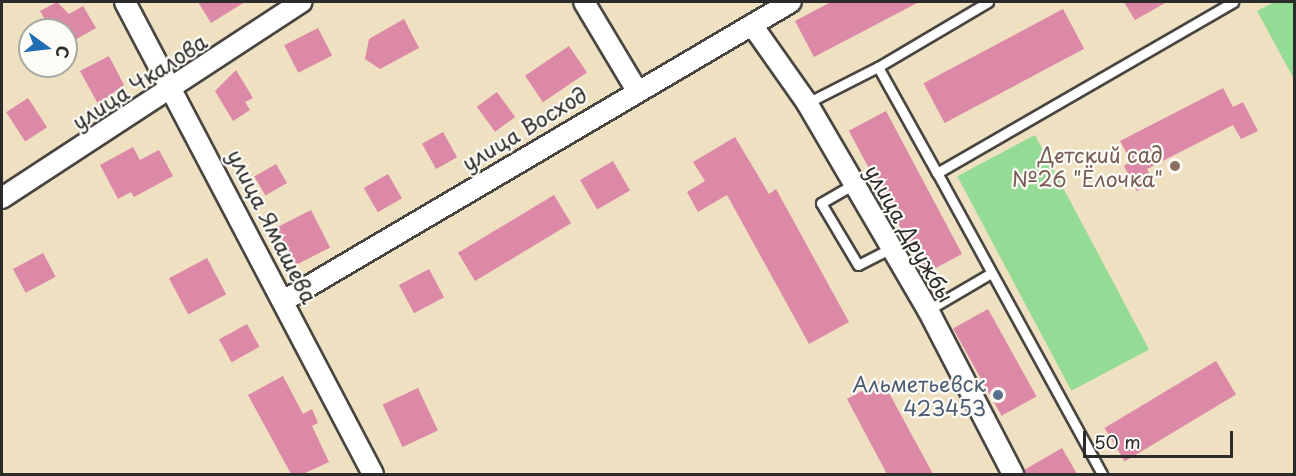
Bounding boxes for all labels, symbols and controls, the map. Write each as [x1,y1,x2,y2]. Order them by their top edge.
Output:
north arrow [18,18,78,78]
street label: улица Чкалова [66,28,212,134]
text: С [50,43,77,61]
street label: улица Восход [456,81,592,175]
place label: Детский сад №26 "Ёлочка" [1011,141,1163,191]
street label: улица Ямашева [223,145,323,307]
street label: улица Дружбы [860,159,960,307]
marker: Детский сад №26 "Ёлочка" [1168,159,1182,173]
place label: Альметьевск 423453 [852,370,986,420]
marker: Альметьевск 423453 [991,388,1005,402]
scale bar [1086,419,1236,457]
text: 50 m [1094,428,1141,455]

